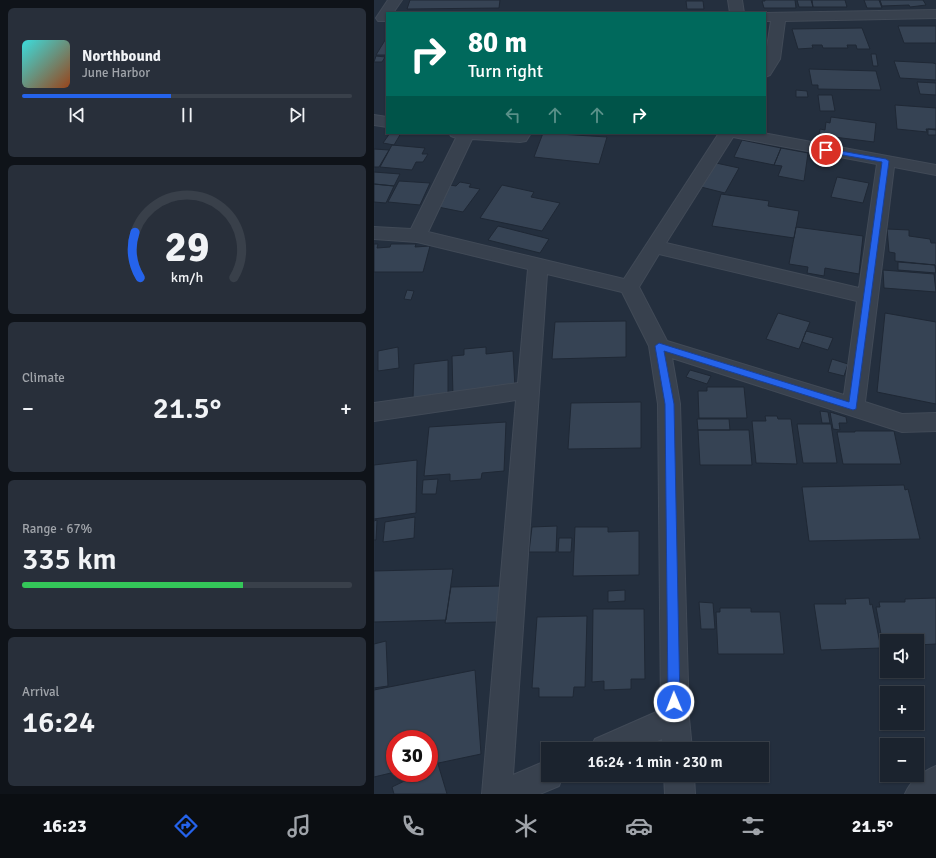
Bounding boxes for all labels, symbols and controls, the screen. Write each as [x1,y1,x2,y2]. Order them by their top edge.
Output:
text: 80 m [468,26,527,60]
icon: right [402,28,454,80]
text: Northbound [82,47,161,65]
text: Turn right [468,60,543,82]
text: June Harbor [82,65,150,81]
icon: previous [66,104,88,126]
icon: pause [176,104,198,126]
icon: next [286,104,308,126]
icon: left [502,104,524,126]
icon: ahead [544,104,566,126]
icon: ahead [586,104,608,126]
icon: right [628,104,650,126]
pin [809,133,843,167]
icon: arrive [815,139,837,161]
text: 29 [165,222,209,273]
text: km/h [171,268,203,285]
text: Climate [22,370,65,386]
text: 21.5° [153,390,221,427]
text: − [22,395,34,422]
text: + [340,395,352,422]
text: Range · 67% [22,521,92,537]
text: 335 km [22,541,117,578]
map controls [880,634,924,782]
button: sound [880,634,924,678]
position arrow [653,681,695,723]
text: Arrival [22,684,59,700]
button: + [880,686,924,730]
text: 16:24 [22,704,95,741]
speed limit sign: 30 [386,730,438,782]
button: − [880,738,924,782]
text: 16:24 · 1 min · 230 m [588,753,722,771]
icon: directions [172,812,200,840]
icon: music [285,812,313,840]
icon: phone [399,812,427,840]
icon: climate [512,812,540,840]
icon: car [625,812,653,840]
icon: filters [739,812,767,840]
text: 16:23 [43,815,87,837]
text: 21.5° [852,815,893,837]

